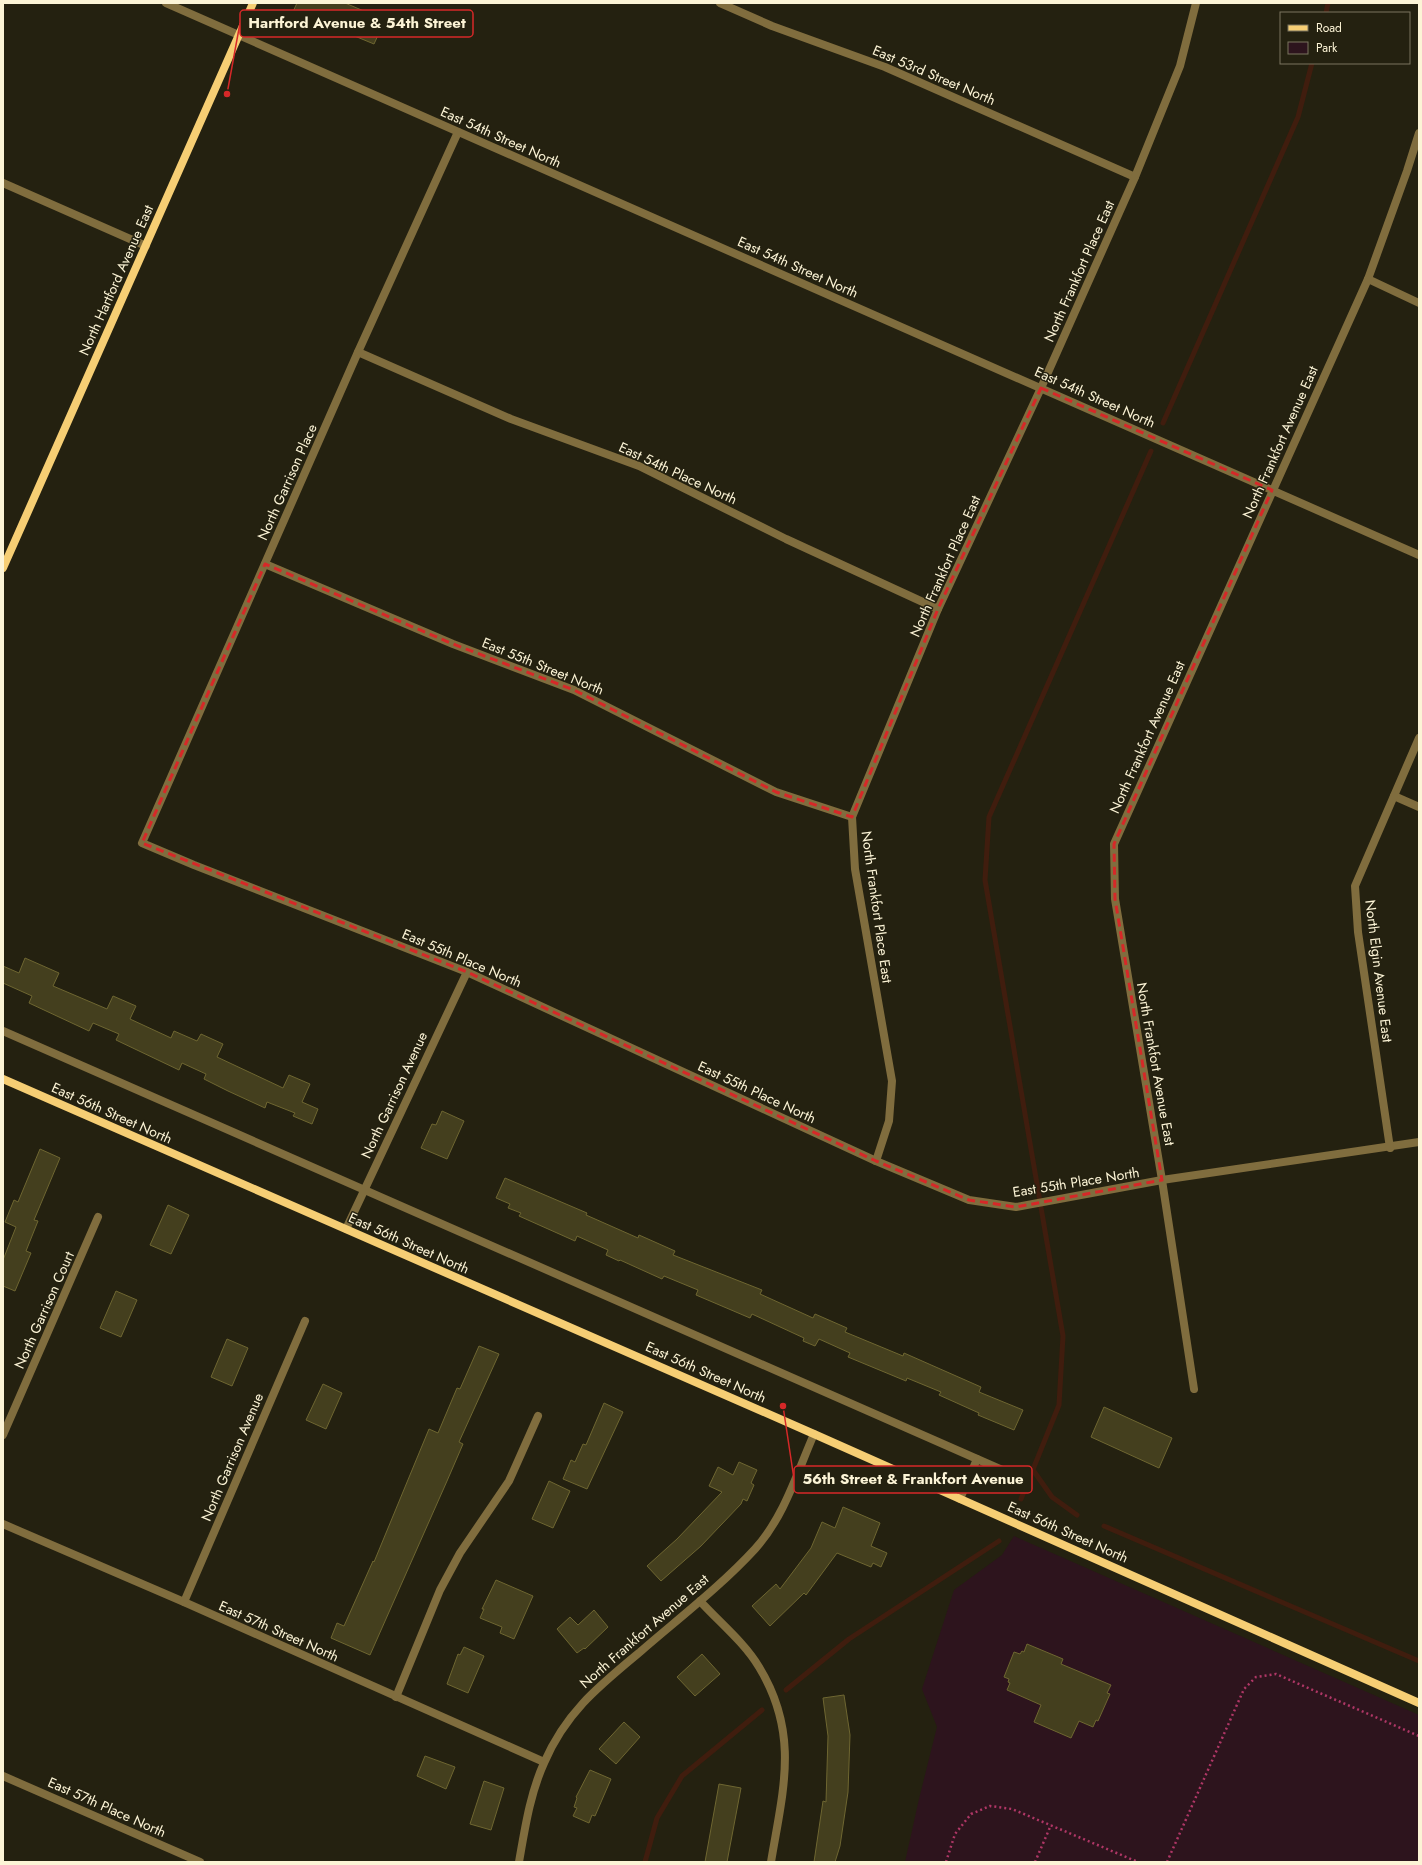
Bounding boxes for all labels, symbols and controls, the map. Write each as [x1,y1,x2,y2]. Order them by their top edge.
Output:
callout: Hartford Avenue & 54th Street [240,10,473,37]
text: Hartford Avenue & 54th Street [248,12,466,34]
legend [1280,12,1410,64]
text: Road [1316,19,1342,37]
text: Park [1316,39,1338,57]
street label: East 53rd Street North [869,40,999,110]
street label: East 54th Street North [437,101,565,173]
street label: North Frankfort Place East [1039,196,1120,345]
street label: North Hartford Avenue East [74,201,159,359]
street label: East 54th Street North [734,231,862,303]
street label: East 54th Street North [1031,361,1159,433]
street label: North Frankfort Avenue East [1237,362,1323,522]
street label: North Garrison Place [252,421,322,543]
street label: East 54th Place North [616,437,740,509]
street label: North Frankfort Place East [905,491,986,640]
street label: East 55th Street North [479,632,607,700]
street label: North Frankfort Avenue East [1104,657,1190,817]
street label: North Frankfort Place East [856,830,898,985]
street label: North Elgin Avenue East [1360,899,1398,1044]
street label: East 55th Place North [399,924,525,992]
street label: North Frankfort Avenue East [1132,981,1180,1148]
street label: North Garrison Avenue [356,1028,432,1162]
street label: East 55th Place North [695,1056,819,1128]
street label: East 56th Street North [48,1077,176,1149]
street label: East 55th Place North [1011,1162,1141,1202]
street label: East 56th Street North [345,1207,473,1279]
street label: North Garrison Court [9,1248,79,1372]
street label: East 56th Street North [642,1336,770,1408]
street label: North Garrison Avenue [196,1390,268,1524]
callout: 56th Street & Frankfort Avenue [794,1466,1032,1493]
text: 56th Street & Frankfort Avenue [802,1468,1024,1490]
street label: East 56th Street North [1004,1496,1132,1568]
street label: North Frankfort Avenue East [575,1569,713,1693]
street label: East 57th Street North [216,1596,342,1666]
street label: East 57th Place North [45,1772,169,1842]

